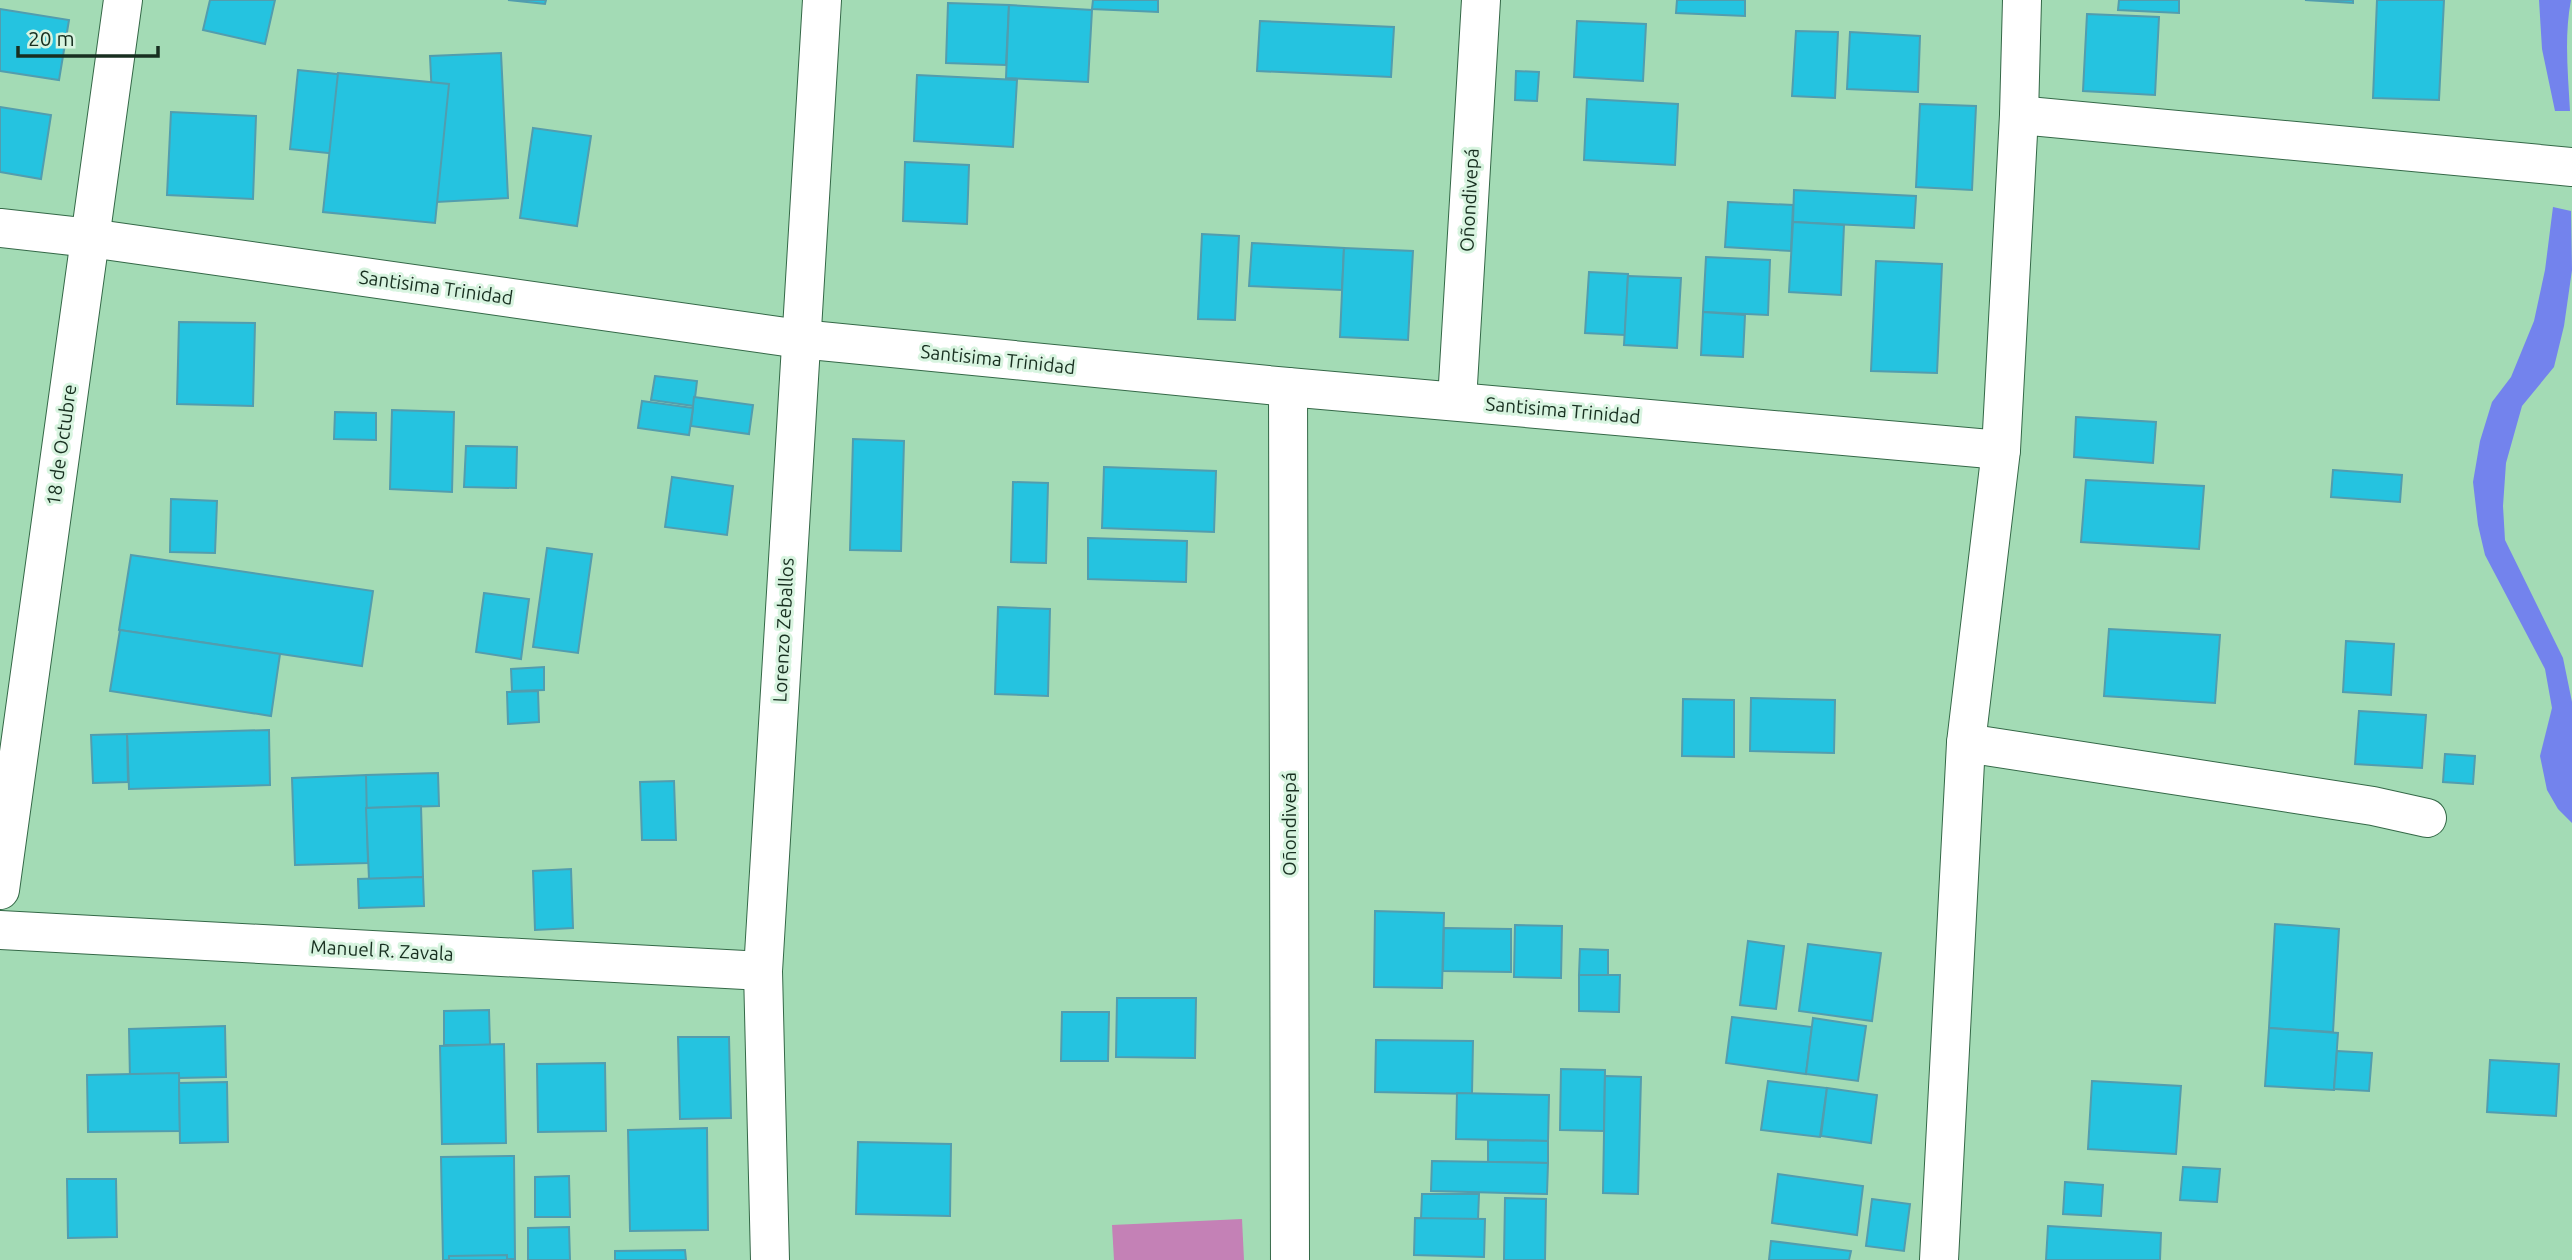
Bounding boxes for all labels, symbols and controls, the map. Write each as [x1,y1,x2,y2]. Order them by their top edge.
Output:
scale bar [18,14,158,58]
text: 20 m [28,26,75,50]
street label: Oñondivepá [1455,148,1483,252]
street label: Santisima Trinidad [358,265,514,309]
street label: Santisima Trinidad [920,340,1076,378]
street label: 18 de Octubre [42,383,80,507]
street label: Santisima Trinidad [1485,392,1641,428]
street label: Lorenzo Zeballos [768,557,798,703]
street label: Oñondivepá [1278,772,1300,876]
street label: Manuel R. Zavala [310,935,454,965]

